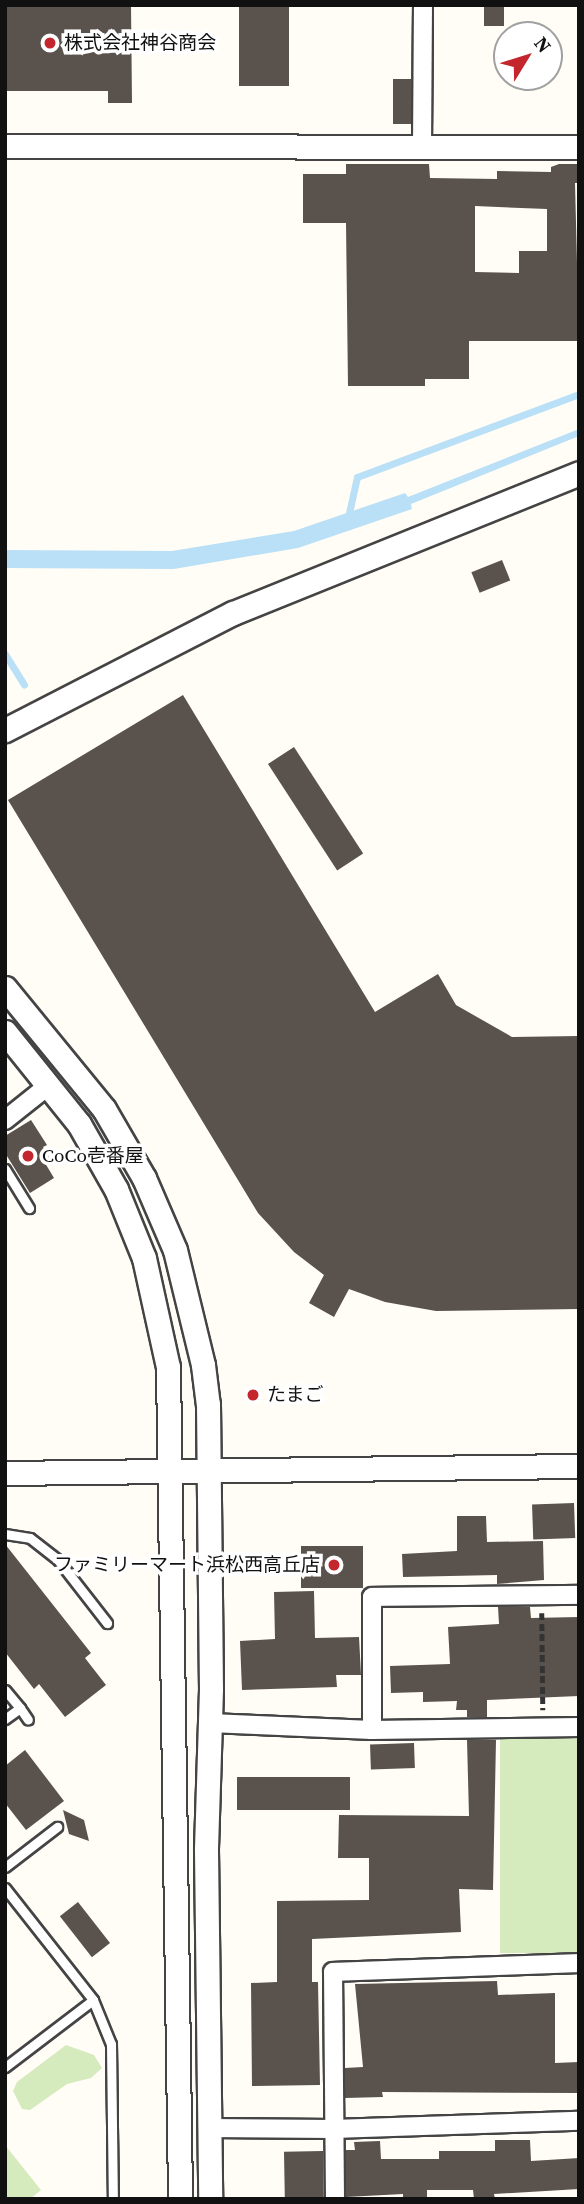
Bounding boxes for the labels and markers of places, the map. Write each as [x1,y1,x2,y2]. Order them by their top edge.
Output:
place label: 株式会社神谷商会 [64,32,216,54]
marker: 株式会社神谷商会 [42,35,58,51]
place label: CoCo壱番屋 [42,1145,144,1167]
marker: CoCo壱番屋 [20,1148,36,1164]
place label: たまご [267,1384,324,1406]
marker: たまご [245,1387,261,1403]
place label: ファミリーマート浜松西高丘店 [54,1554,320,1576]
marker: ファミリーマート浜松西高丘店 [326,1557,342,1573]

